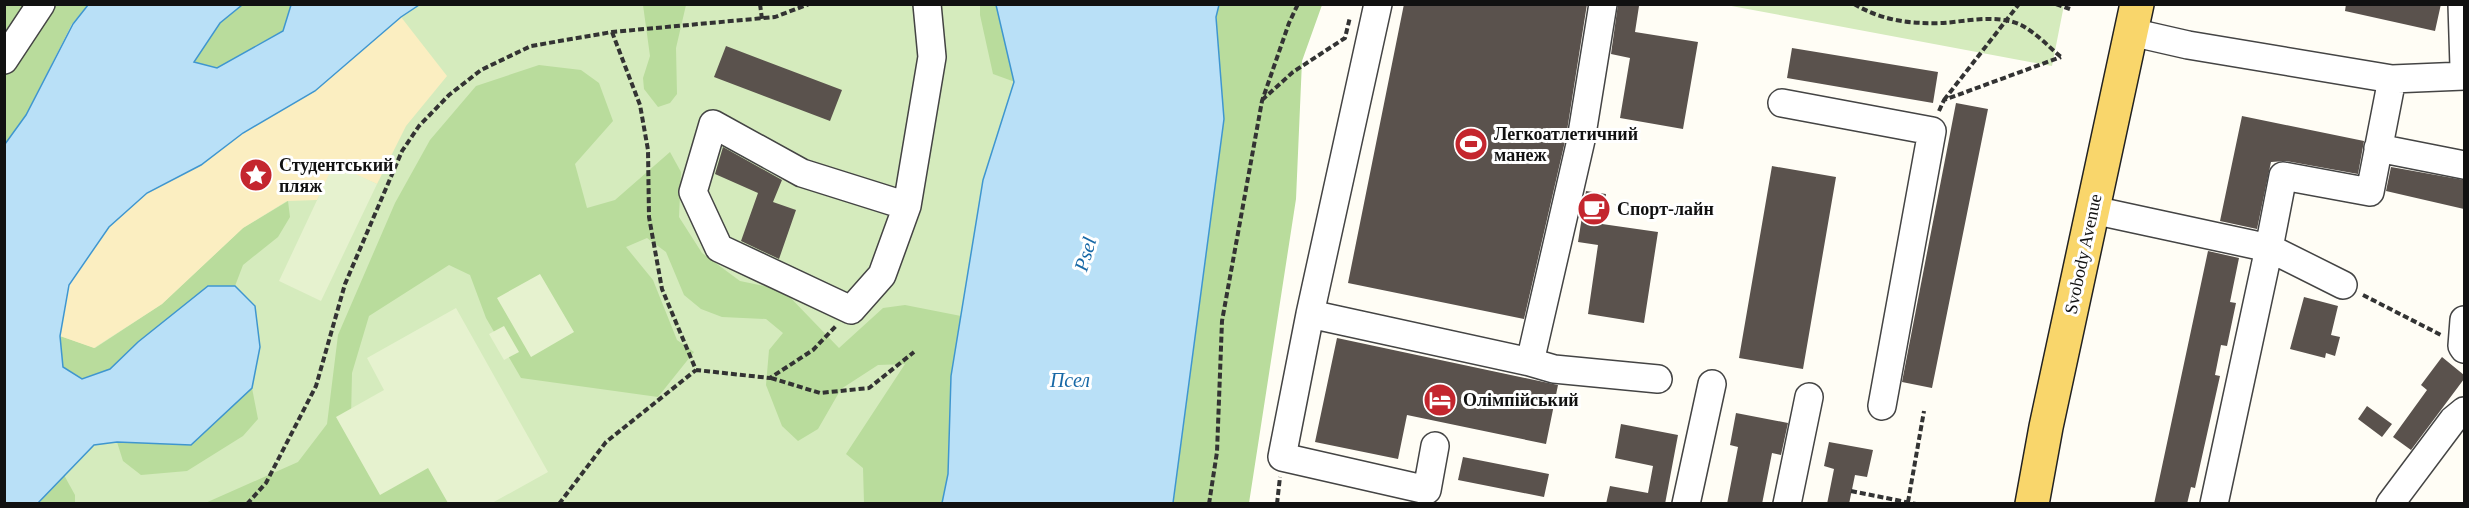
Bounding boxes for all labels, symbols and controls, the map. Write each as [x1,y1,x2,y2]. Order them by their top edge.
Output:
place label: Легкоатлетичний манеж [1494,124,1638,165]
sports icon: Легкоатлетичний манеж [1453,126,1489,162]
place label: Студентський пляж [279,155,393,196]
place icon: Студентський пляж [238,157,274,193]
cafe icon: Спорт-лайн [1576,191,1612,227]
street label: Svobody Avenue [2061,192,2105,316]
place label: Спорт-лайн [1617,199,1714,219]
water label: Psel [1069,234,1101,275]
water label: Псел [1049,369,1090,391]
hotel icon: Олімпійський [1422,382,1458,418]
place label: Олімпійський [1463,390,1579,410]

